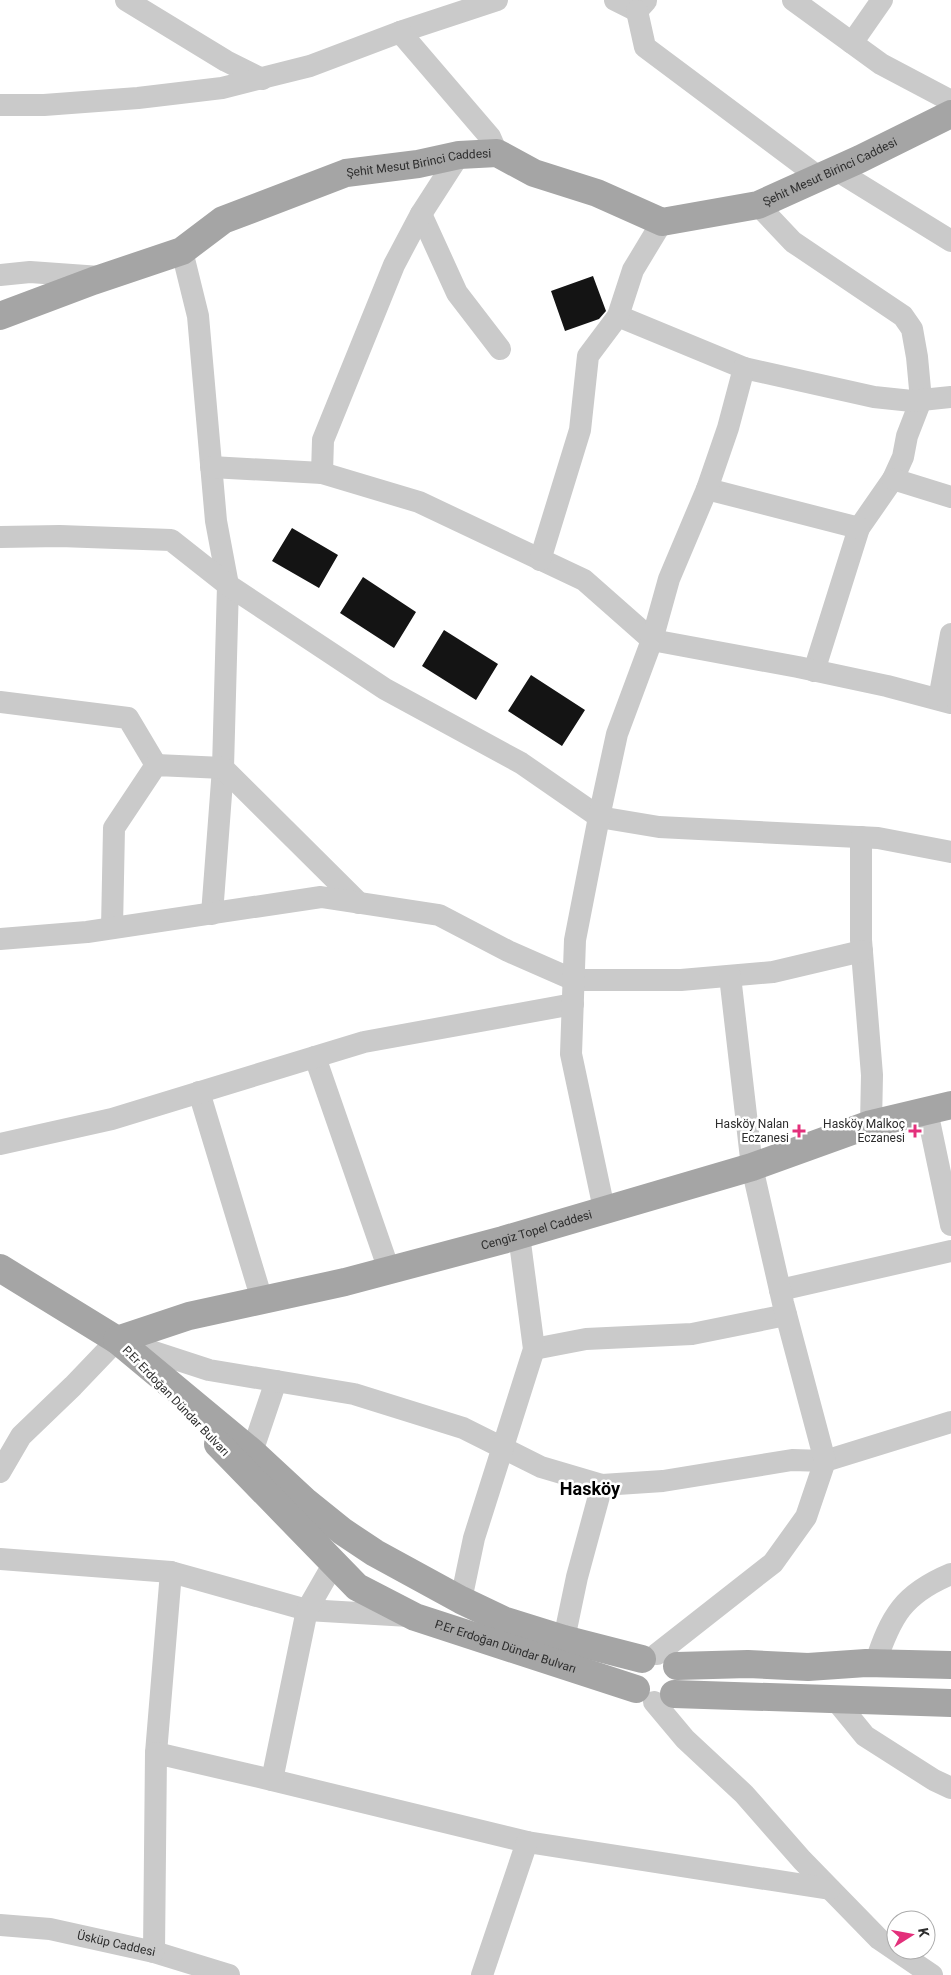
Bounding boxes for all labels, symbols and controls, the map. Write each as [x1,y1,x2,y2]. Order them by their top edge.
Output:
street label: Şehit Mesut Birinci Caddesi [761,135,899,209]
street label: Şehit Mesut Birinci Caddesi [346,146,492,180]
place label: Hasköy Nalan Eczanesi [715,1117,789,1145]
place label: Hasköy Malkoç Eczanesi [823,1117,905,1145]
marker: Hasköy Nalan Eczanesi [793,1125,805,1137]
marker: Hasköy Malkoç Eczanesi [909,1125,921,1137]
street label: Cengiz Topel Caddesi [479,1207,594,1253]
street label: P.Er Erdoğan Dündar Bulvarı [120,1343,232,1459]
district label: Hasköy [560,1478,621,1499]
street label: P.Er Erdoğan Dündar Bulvarı [433,1617,578,1676]
north arrow [886,1910,936,1960]
street label: Üsküp Caddesi [76,1927,157,1959]
text: K [915,1927,932,1939]

